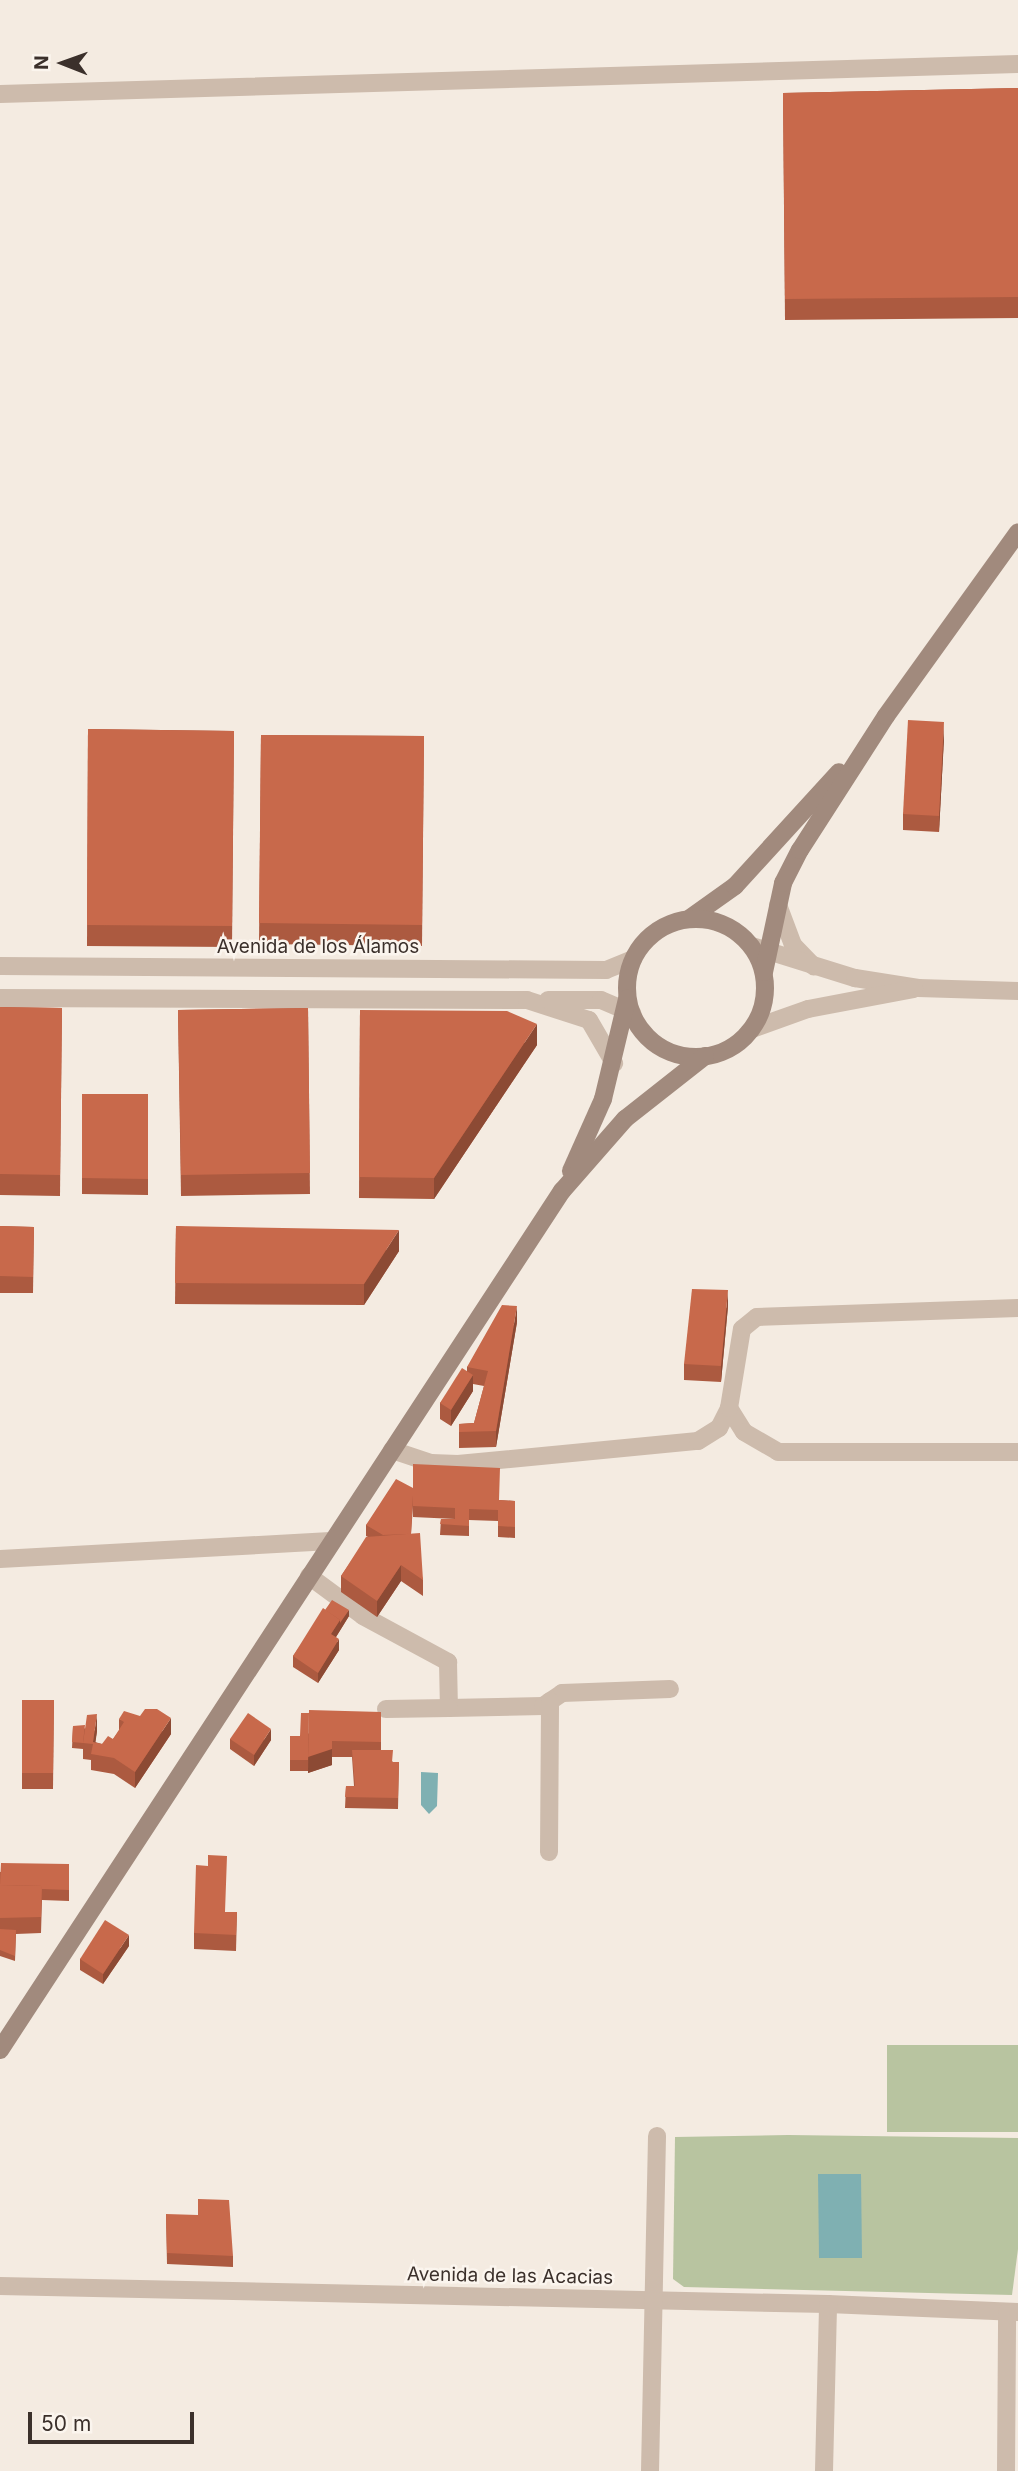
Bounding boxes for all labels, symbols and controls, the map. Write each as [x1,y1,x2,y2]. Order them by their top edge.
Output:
north arrow [28,28,98,98]
text: N [30,55,53,70]
street label: Avenida de los Álamos [217,936,419,958]
street label: Avenida de las Acacias [407,2263,613,2289]
scale bar [32,2398,198,2442]
text: 50 m [41,2411,91,2436]

